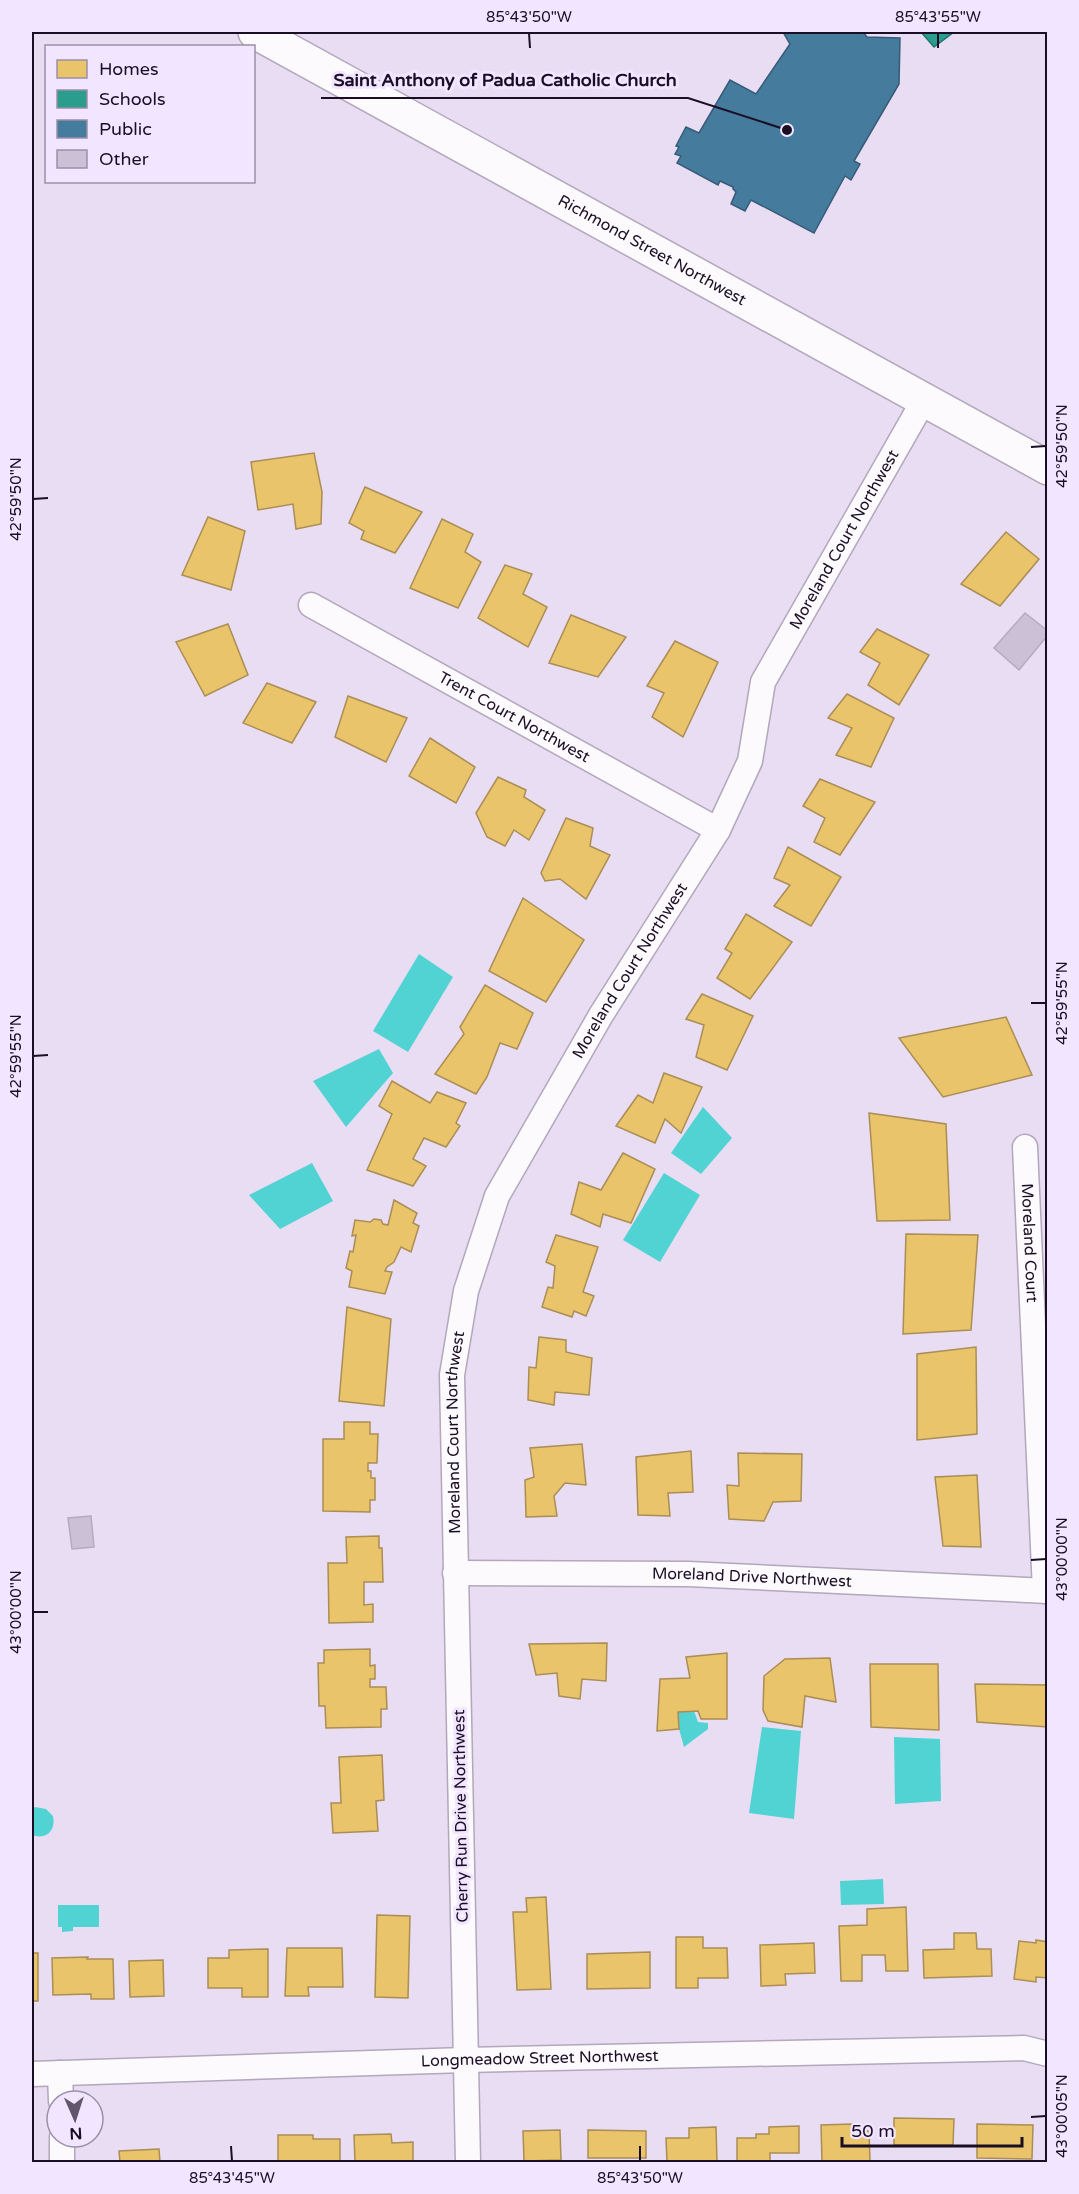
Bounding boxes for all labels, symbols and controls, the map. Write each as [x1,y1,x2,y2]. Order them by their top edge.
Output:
text: 85°43'50"W [486,8,572,26]
text: 85°43'55"W [895,8,981,26]
legend [45,45,255,183]
text: Homes [99,58,159,80]
callout: Saint Anthony of Padua Catholic Church [321,62,688,98]
text: Saint Anthony of Padua Catholic Church [333,69,677,91]
text: Schools [99,88,166,110]
text: Public [99,118,152,140]
text: Other [99,148,149,170]
street label: Richmond Street Northwest [554,190,750,310]
text: 42°59'50"N [1053,404,1071,488]
street label: Moreland Court Northwest [785,446,903,633]
text: 42°59'50"N [7,457,25,541]
street label: Trent Court Northwest [435,667,593,767]
street label: Moreland Court Northwest [568,879,692,1062]
text: 42°59'55"N [1053,961,1071,1045]
text: 42°59'55"N [7,1014,25,1098]
street label: Moreland Court [1017,1183,1042,1303]
street label: Moreland Court Northwest [442,1329,469,1534]
text: 43°00'00"N [1053,1517,1071,1601]
street label: Moreland Drive Northwest [652,1564,852,1592]
text: 43°00'00"N [7,1570,25,1654]
street label: Cherry Run Drive Northwest [449,1709,473,1923]
street label: Longmeadow Street Northwest [421,2046,659,2071]
text: 43°00'05"N [1053,2074,1071,2158]
north arrow [45,2089,105,2149]
scale bar [842,2110,1022,2148]
text: 50 m [851,2120,895,2142]
text: N [69,2123,83,2143]
text: 85°43'45"W [189,2169,275,2187]
text: 85°43'50"W [597,2169,683,2187]

